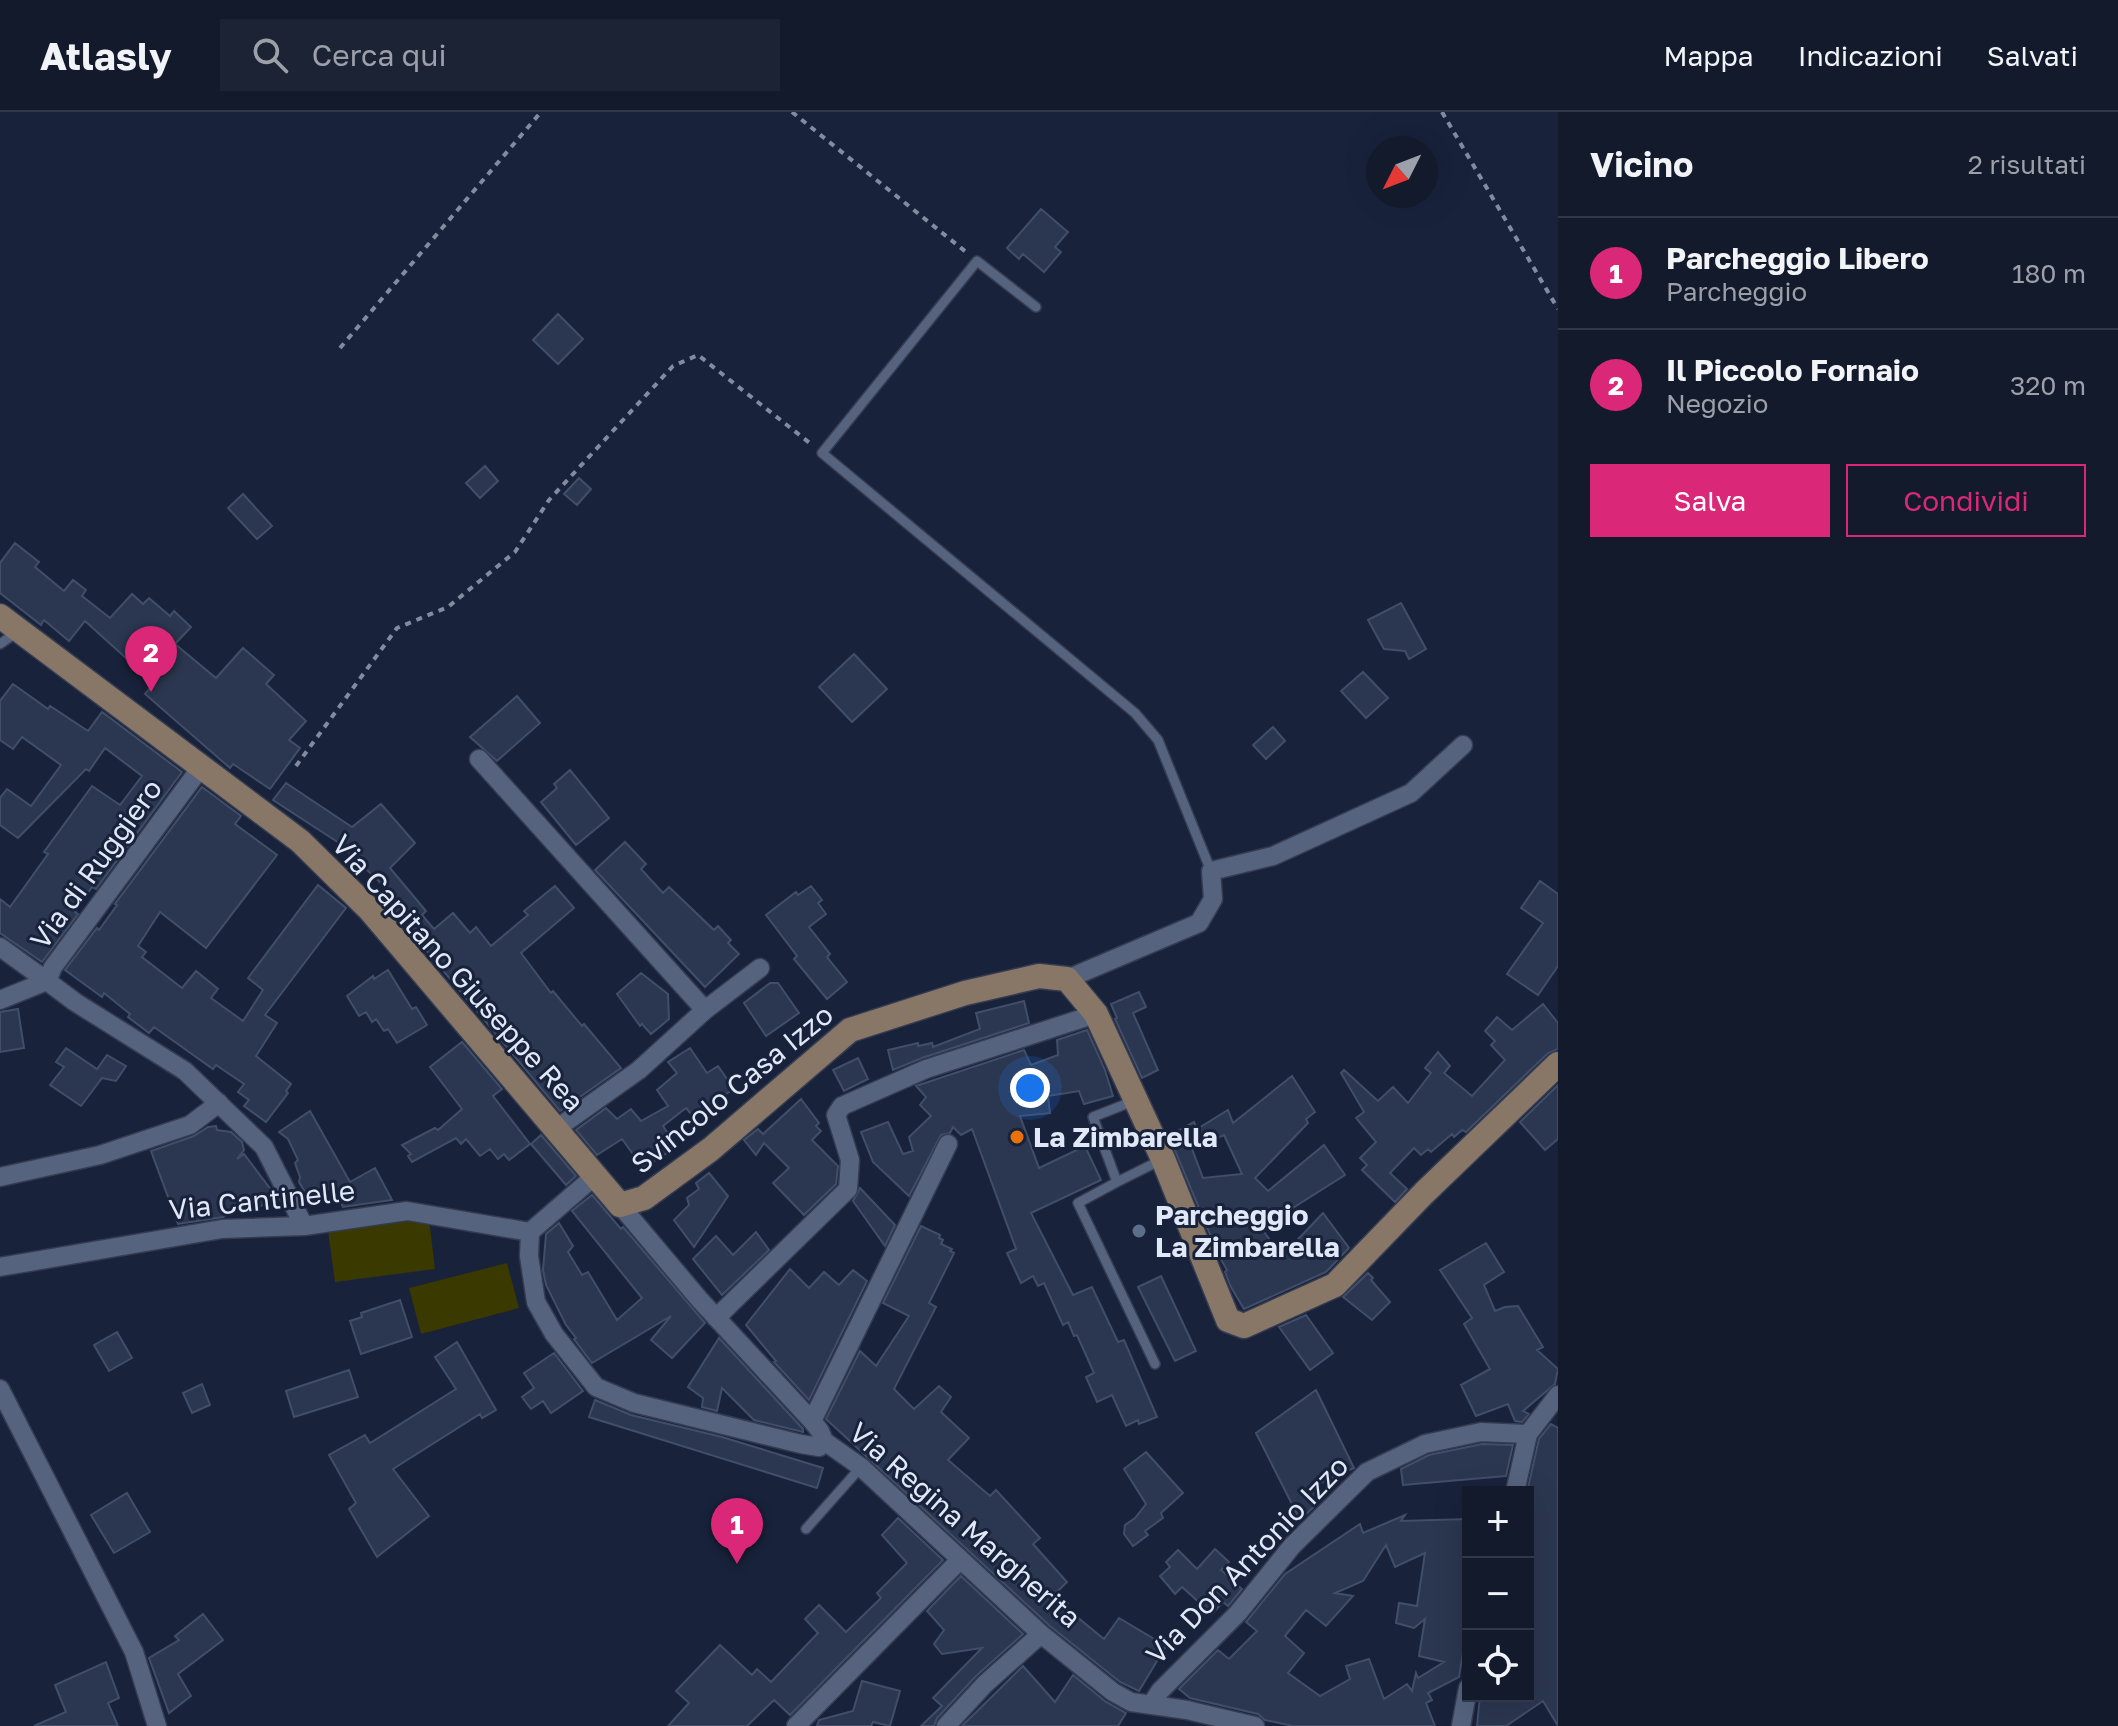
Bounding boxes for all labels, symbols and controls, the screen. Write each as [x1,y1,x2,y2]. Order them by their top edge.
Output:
search box [220,19,780,91]
text: Atlasly [40,33,172,78]
icon: search [248,33,292,77]
text: Cerca qui [312,37,447,73]
text: Mappa [1663,39,1754,72]
text: Indicazioni [1798,39,1943,72]
text: Salvati [1987,39,2078,72]
north arrow [1366,136,1438,208]
text: Vicino [1590,144,1693,184]
text: 2 risultati [1968,149,2086,180]
text: Parcheggio Libero [1666,240,1929,276]
text: 1 [1609,258,1623,289]
text: 180 m [2012,258,2086,289]
text: Parcheggio [1666,276,1807,307]
text: Il Piccolo Fornaio [1666,352,1919,388]
text: 2 [1608,370,1624,401]
text: 320 m [2010,370,2086,401]
text: Negozio [1666,388,1768,419]
button: Salva [1590,464,1830,537]
button: Condividi [1846,464,2086,537]
pin: 2 [125,626,177,692]
street label: Via di Ruggiero [23,772,168,955]
street label: Via Capitano Giuseppe Rea [326,828,591,1118]
street label: Svincolo Casa Izzo [624,997,839,1180]
your location [1010,1068,1050,1108]
place label: La Zimbarella [1033,1120,1218,1153]
marker: La Zimbarella [1008,1128,1026,1146]
street label: Via Cantinelle [167,1173,357,1226]
place label: Parcheggio La Zimbarella [1155,1198,1340,1263]
marker: Parcheggio La Zimbarella [1130,1222,1148,1240]
street label: Via Regina Margherita [843,1415,1088,1634]
street label: Via Don Antonio Izzo [1139,1449,1355,1671]
map controls [1462,1486,1534,1702]
button: + [1462,1486,1534,1558]
pin: 1 [711,1498,763,1564]
button: − [1462,1558,1534,1630]
button: locate [1462,1630,1534,1702]

